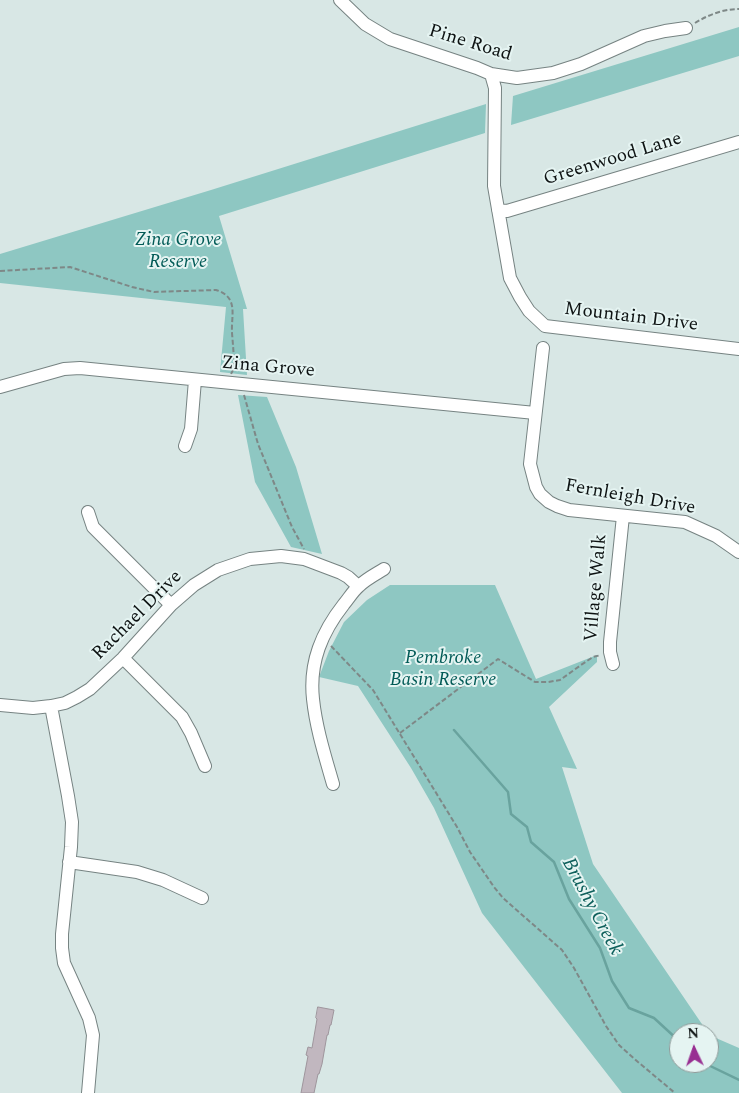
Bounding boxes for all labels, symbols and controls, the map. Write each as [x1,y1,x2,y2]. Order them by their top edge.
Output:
street label: Pine Road [426,21,514,67]
street label: Greenwood Lane [541,128,685,192]
park label: Zina Grove Reserve [135,230,221,274]
street label: Mountain Drive [563,298,699,338]
street label: Zina Grove [220,353,316,383]
street label: Fernleigh Drive [563,475,697,521]
street label: Village Walk [581,533,613,643]
street label: Rachael Drive [88,566,188,666]
park label: Pembroke Basin Reserve [390,648,496,692]
water label: Brushy Creek [555,854,627,960]
north arrow [669,1023,719,1073]
text: N [687,1023,700,1044]

